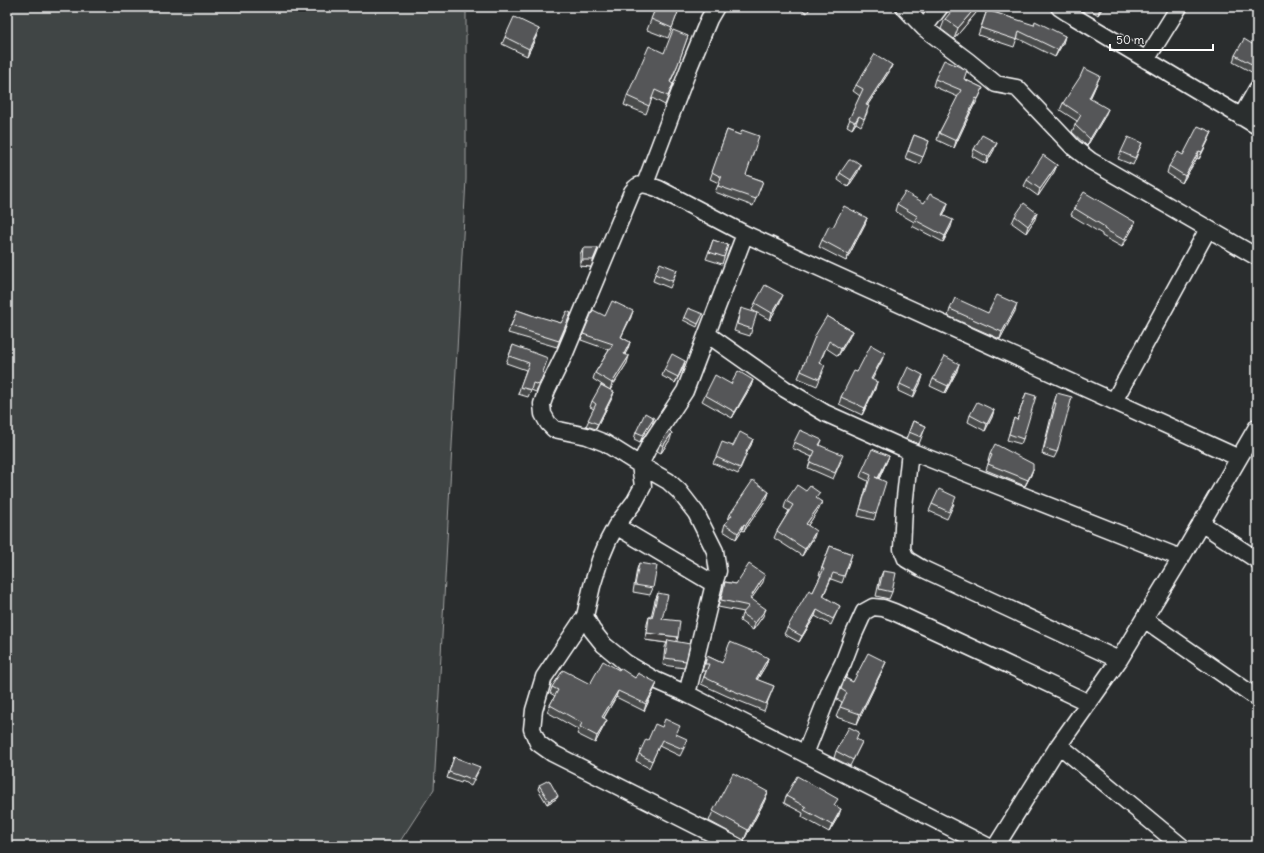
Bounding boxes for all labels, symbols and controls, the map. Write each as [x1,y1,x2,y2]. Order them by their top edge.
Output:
scale bar [1110,26,1213,52]
text: 50 m [1116,32,1145,47]

